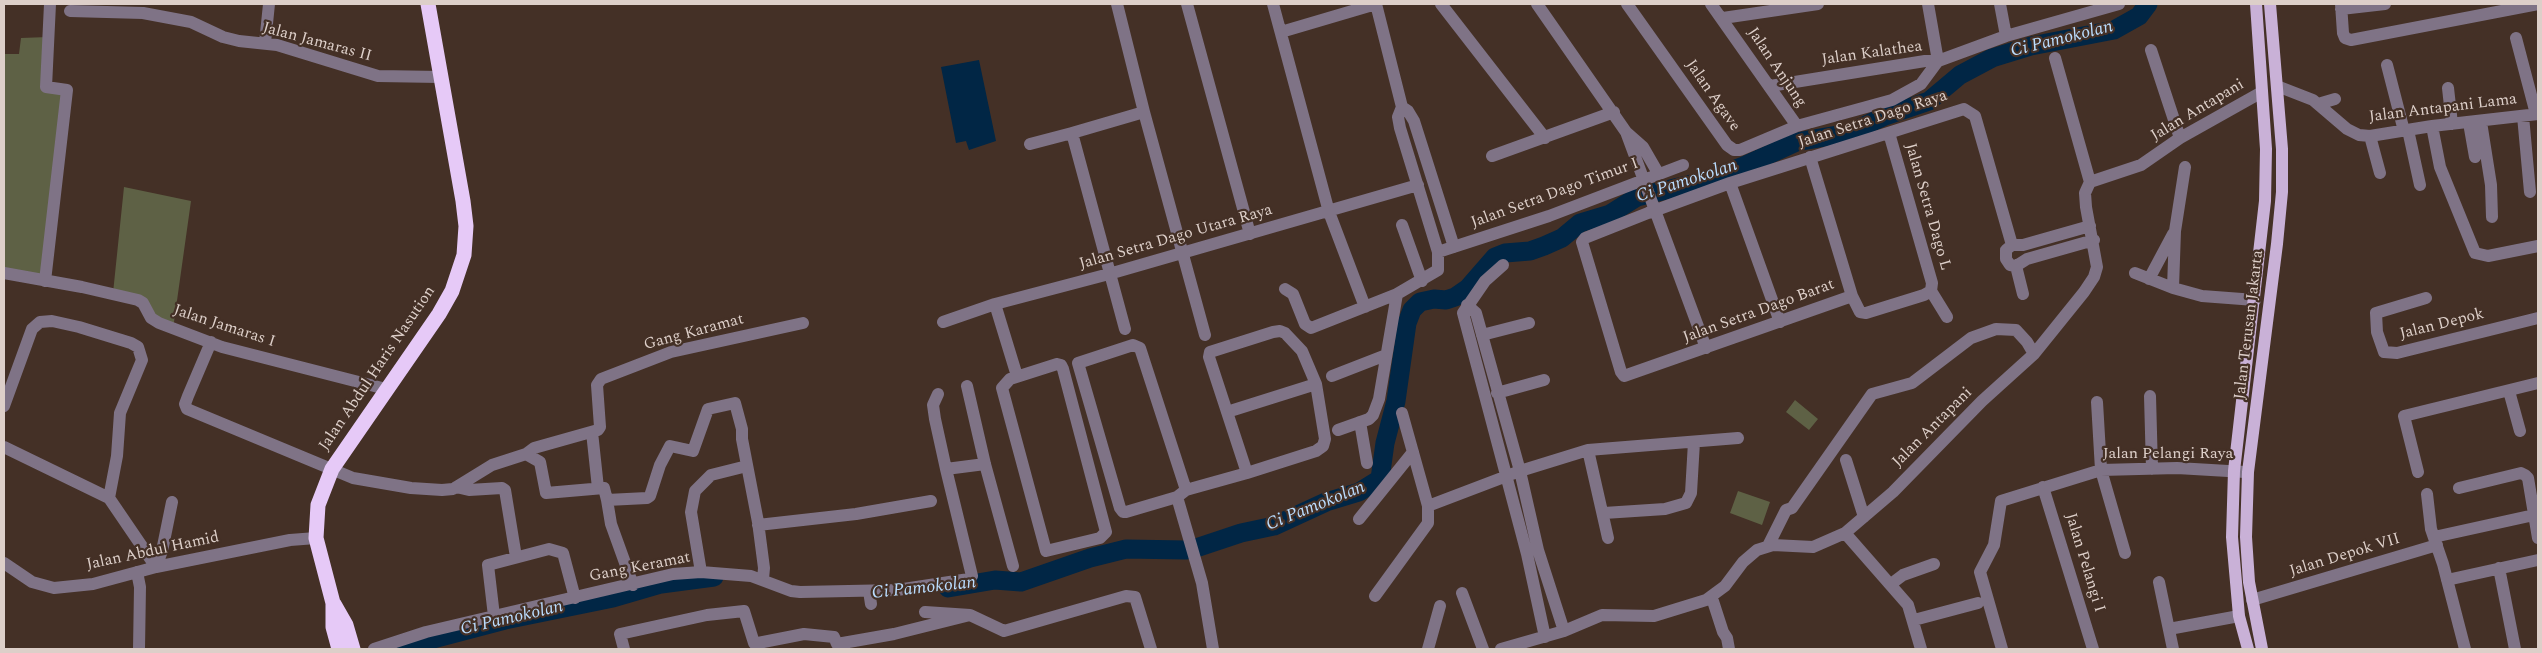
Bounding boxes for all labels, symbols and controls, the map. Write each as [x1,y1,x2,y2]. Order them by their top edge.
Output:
water label: Ci Pamokolan [2009,17,2115,63]
street label: Jalan Jamaras II [260,19,374,67]
street label: Jalan Anjung [1742,24,1810,112]
street label: Jalan Kalathea [1820,37,1924,71]
street label: Jalan Agave [1680,57,1744,135]
street label: Jalan Antapani [2148,76,2248,146]
street label: Jalan Setra Dago Raya [1796,87,1950,153]
street label: Jalan Antapani Lama [2368,90,2518,128]
street label: Jalan Setra Dago L [1900,141,1954,273]
street label: Jalan Setra Dago Timur I [1469,155,1641,233]
water label: Ci Pamokolan [1634,156,1740,208]
street label: Jalan Setra Dago Utara Raya [1077,201,1275,275]
street label: Jalan Terusan Jakarta [2231,249,2269,401]
street label: Jalan Setra Dago Barat [1681,276,1837,348]
street label: Jalan Abdul Haris Nasution [316,283,440,455]
street label: Jalan Jamaras I [171,302,277,352]
street label: Jalan Depok [2398,305,2486,345]
street label: Gang Karamat [642,310,746,356]
street label: Jalan Antapani [1889,384,1977,472]
street label: Jalan Pelangi Raya [2103,445,2233,465]
water label: Ci Pamokolan [1263,477,1369,537]
street label: Jalan Pelangi I [2060,511,2108,615]
street label: Jalan Abdul Hamid [85,529,221,575]
street label: Jalan Depok VII [2287,530,2403,582]
street label: Gang Keramat [588,549,692,587]
water label: Ci Pamokolan [871,573,977,605]
water label: Ci Pamokolan [458,597,566,641]

